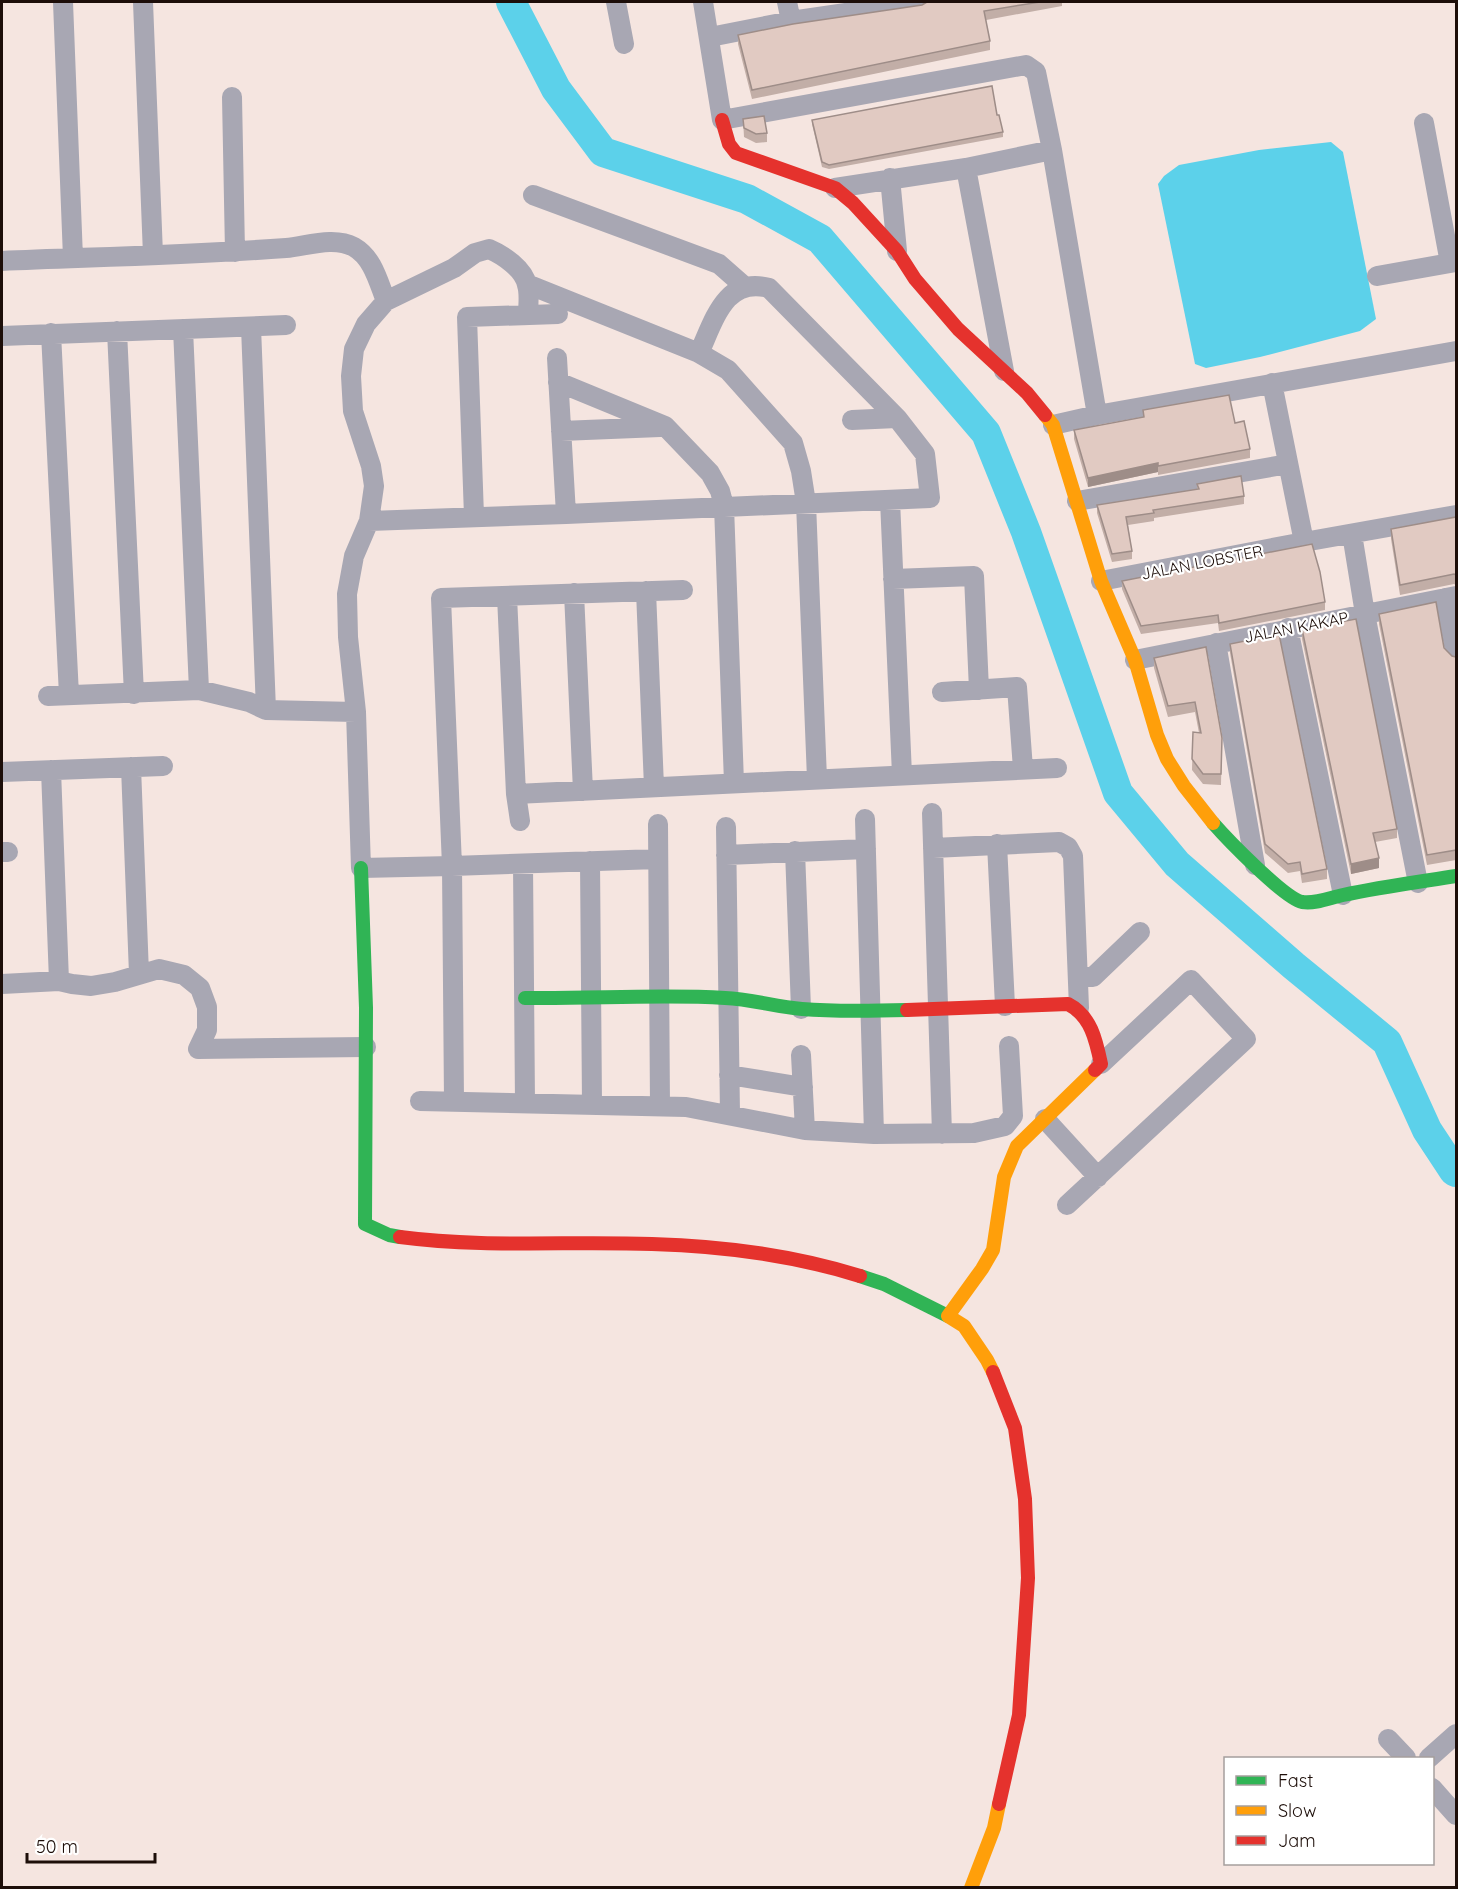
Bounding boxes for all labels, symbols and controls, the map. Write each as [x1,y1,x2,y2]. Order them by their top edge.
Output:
street label: JALAN LOBSTER [1139,540,1265,584]
street label: JALAN KAKAP [1242,607,1350,647]
legend [1224,1757,1434,1865]
text: Fast [1278,1769,1313,1792]
text: Slow [1278,1799,1316,1822]
scale bar [27,1826,154,1864]
text: Jam [1278,1829,1316,1852]
text: 50 m [36,1835,78,1858]

